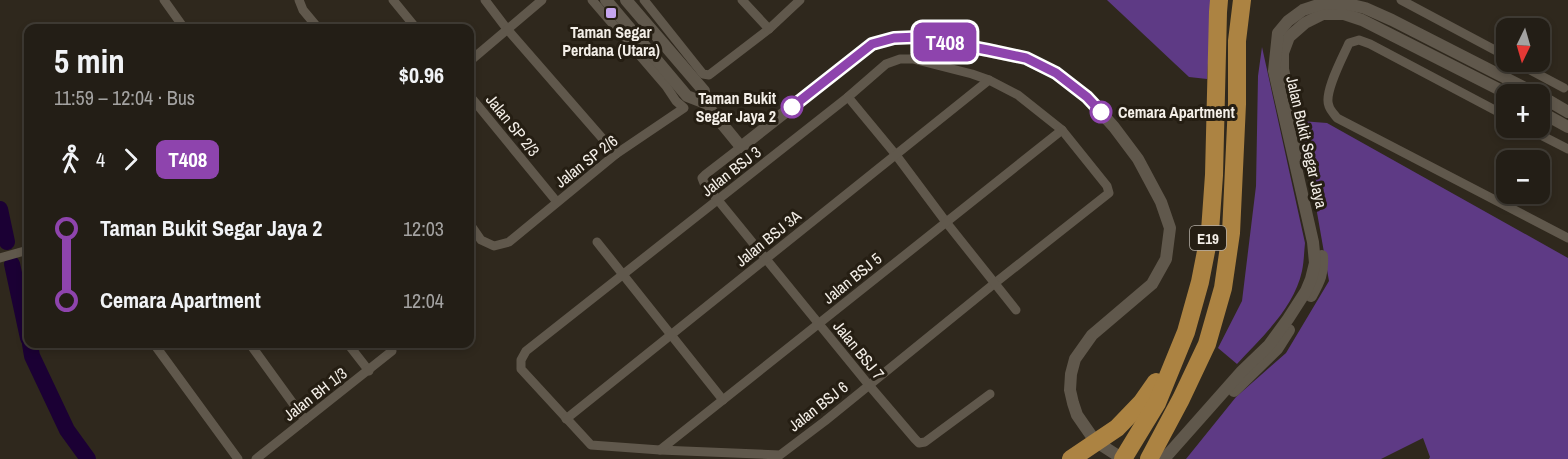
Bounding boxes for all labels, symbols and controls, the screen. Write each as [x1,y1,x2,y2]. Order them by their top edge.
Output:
marker: Taman Segar Perdana (Utara) [604,6,618,20]
north arrow [1496,18,1550,72]
map controls [1496,18,1550,204]
place label: Taman Segar Perdana (Utara) [562,21,660,61]
line badge: T408 [903,22,987,62]
text: T408 [925,28,965,57]
text: 5 min [54,39,125,83]
text: $0.96 [399,60,444,90]
street label: Jalan Bukit Segar Jaya [1281,74,1333,211]
text: 11:59 – 12:04 · Bus [54,84,195,111]
button: + [1496,84,1550,138]
place label: Taman Bukit Segar Jaya 2 [696,87,777,127]
street label: Jalan SP 2/3 [481,89,545,161]
marker: Taman Bukit Segar Jaya 2 [781,96,803,118]
marker: Cemara Apartment [1090,101,1112,123]
place label: Cemara Apartment [1118,101,1236,123]
street label: Jalan SP 2/6 [550,129,622,193]
street label: Jalan BSJ 3 [697,141,765,201]
icon: walk [54,143,87,176]
icon: forward [114,143,147,176]
text: T408 [168,145,207,174]
text: 4 [96,146,105,173]
button: − [1496,150,1550,204]
street label: Jalan BSJ 3A [730,205,806,271]
text: Taman Bukit Segar Jaya 2 [100,213,322,243]
text: 12:03 [403,215,444,242]
road number: E19 [1190,226,1226,250]
street label: Jalan BSJ 5 [818,247,886,309]
text: Cemara Apartment [100,285,261,315]
text: 12:04 [403,287,444,314]
street label: Jalan BSJ 7 [828,316,890,384]
street label: Jalan BH 1/3 [279,362,351,426]
street label: Jalan BSJ 6 [784,376,852,436]

